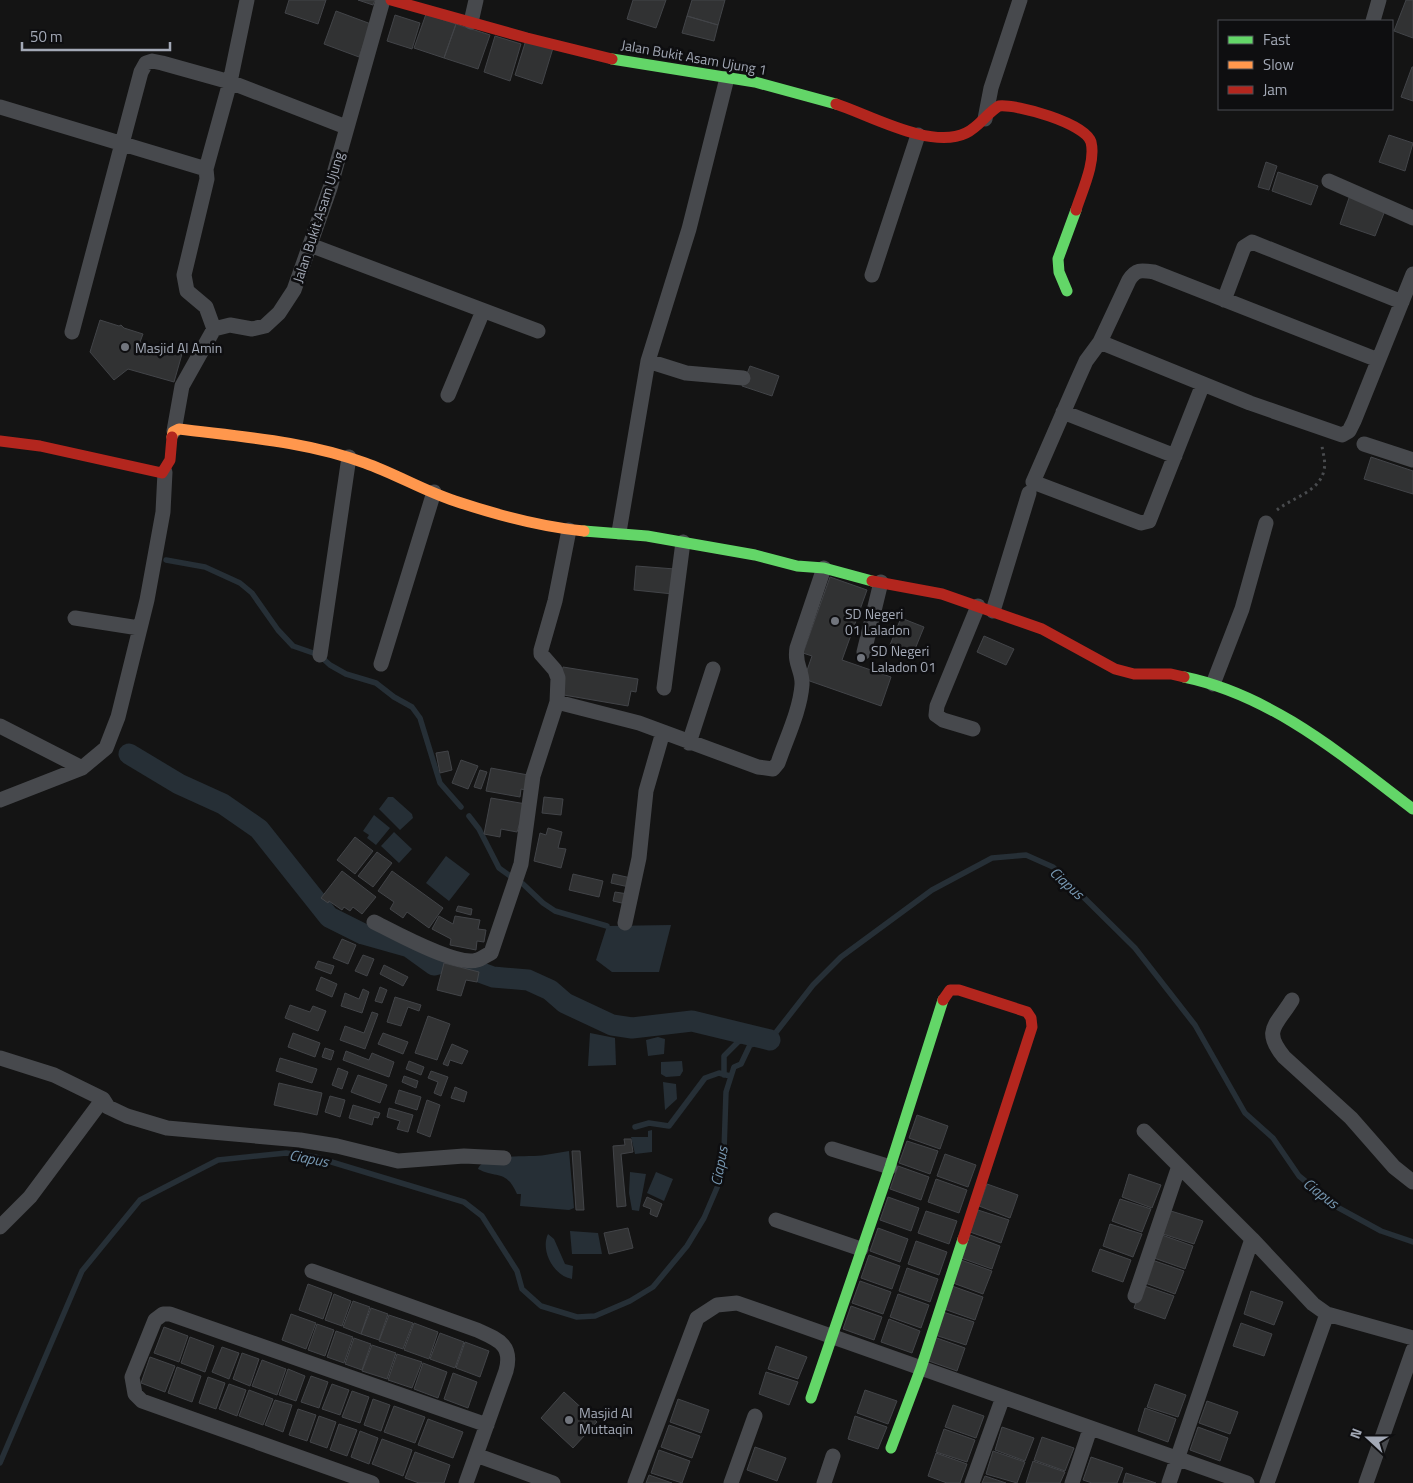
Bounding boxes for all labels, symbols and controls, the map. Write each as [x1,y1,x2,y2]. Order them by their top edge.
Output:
scale bar [22,20,170,52]
legend [1218,20,1393,110]
text: 50 m [30,25,63,48]
text: Fast [1263,28,1291,51]
street label: Jalan Bukit Asam Ujung 1 [620,34,768,80]
text: Slow [1263,53,1294,76]
text: Jam [1263,78,1287,101]
street label: Jalan Bukit Asam Ujung [287,149,349,285]
place label: Masjid Al Amin [135,337,222,358]
marker: Masjid Al Amin [119,341,131,353]
place label: SD Negeri 01 Laladon [845,603,910,640]
marker: SD Negeri 01 Laladon [829,615,841,627]
place label: SD Negeri Laladon 01 [871,640,936,677]
marker: SD Negeri Laladon 01 [855,652,867,664]
water label: Ciapus [1045,861,1091,906]
water label: Ciapus [287,1143,332,1173]
water label: Ciapus [704,1143,734,1187]
water label: Ciapus [1298,1172,1345,1215]
place label: Masjid Al Muttaqin [579,1402,633,1439]
north arrow [1343,1413,1393,1463]
marker: Masjid Al Muttaqin [563,1414,575,1426]
text: N [1344,1425,1367,1441]

